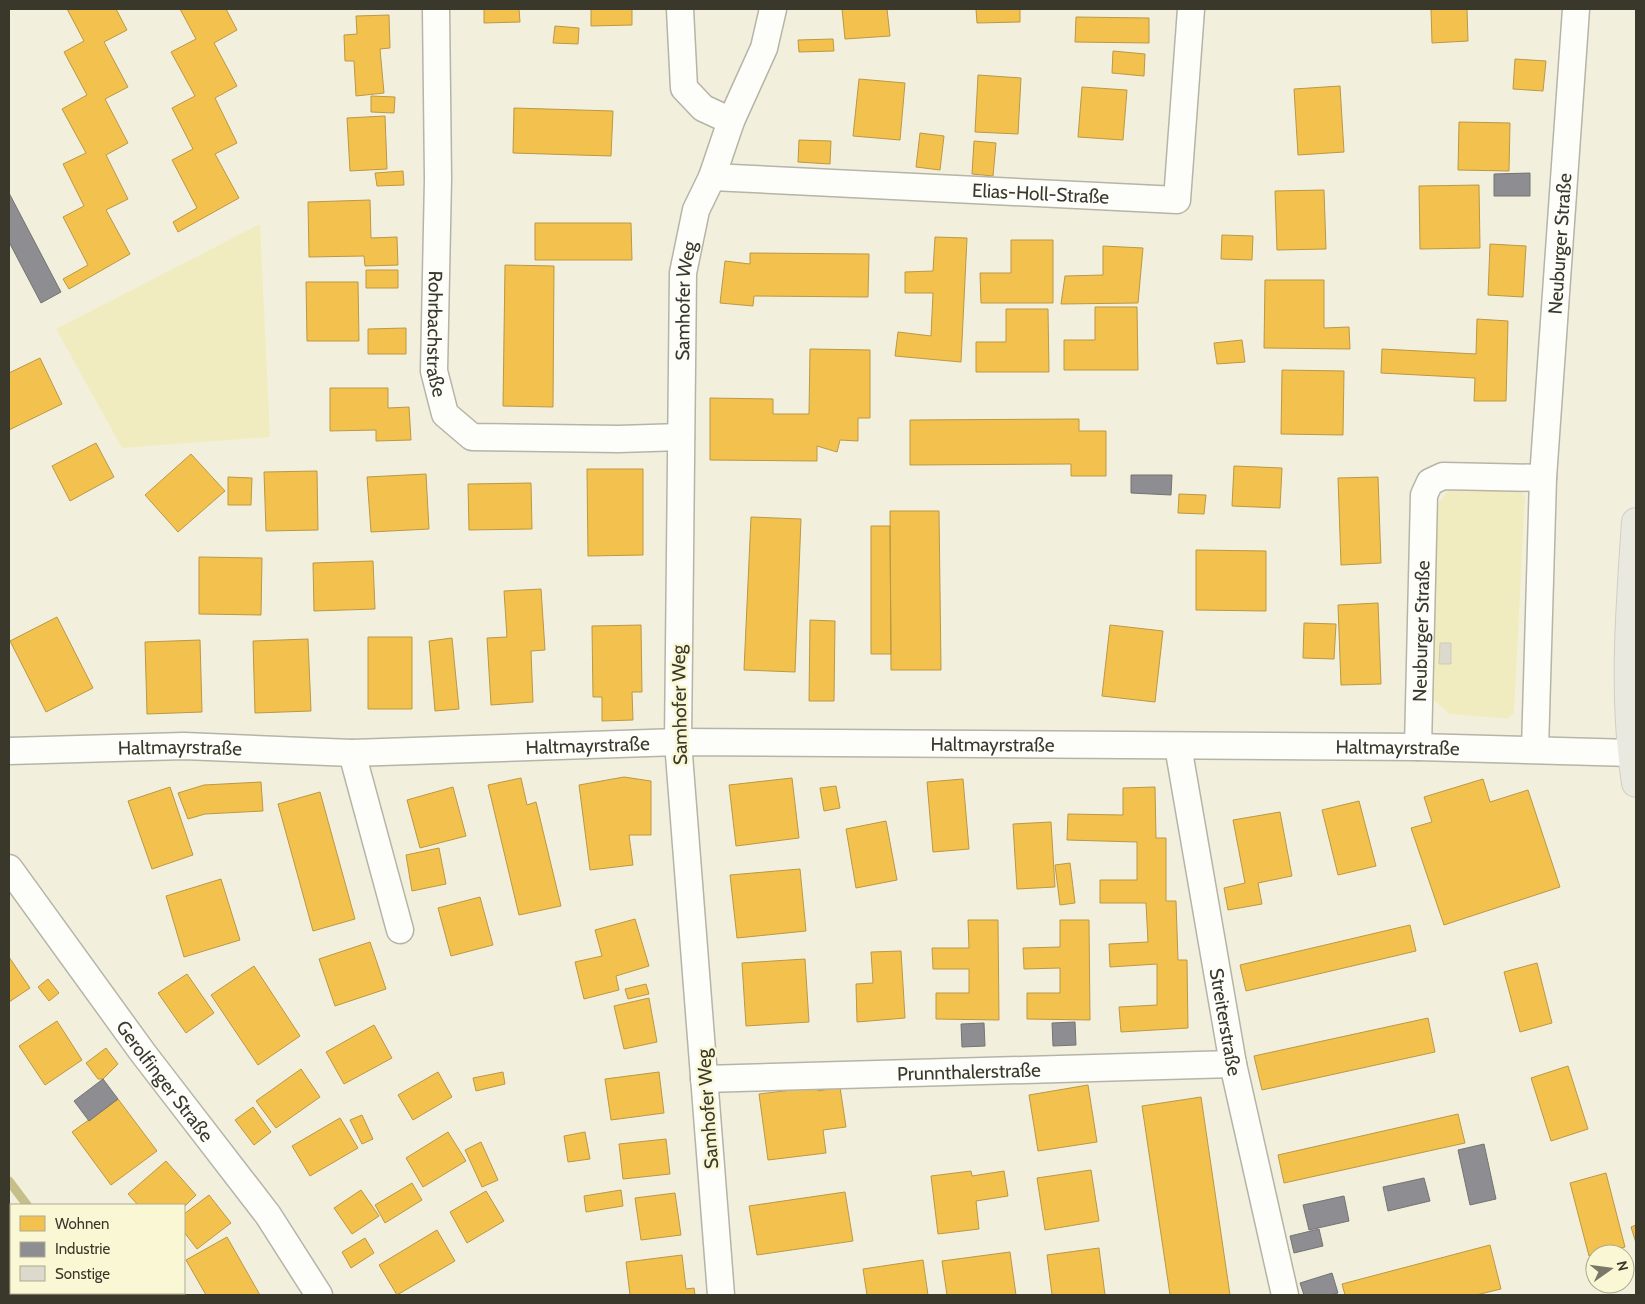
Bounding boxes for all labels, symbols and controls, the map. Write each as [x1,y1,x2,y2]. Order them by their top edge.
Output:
street label: Neuburger Straße [1544,172,1576,315]
street label: Elias-Holl-Straße [971,179,1110,209]
street label: Samhofer Weg [671,239,701,361]
street label: Rohrbachstraße [421,271,451,400]
street label: Neuburger Straße [1408,560,1434,702]
street label: Samhofer Weg [667,644,692,765]
street label: Haltmayrstraße [525,732,650,759]
street label: Haltmayrstraße [930,733,1055,757]
street label: Haltmayrstraße [118,735,243,760]
street label: Haltmayrstraße [1335,735,1460,760]
street label: Streiterstraße [1205,966,1246,1078]
street label: Gerolfinger Straße [111,1016,218,1147]
street label: Samhofer Weg [692,1048,723,1170]
street label: Prunnthalerstraße [897,1058,1041,1086]
legend [10,1204,185,1294]
text: Wohnen [55,1215,109,1233]
text: Industrie [55,1240,110,1258]
north arrow [1585,1244,1635,1294]
text: N [1613,1259,1633,1273]
text: Sonstige [55,1265,110,1283]

